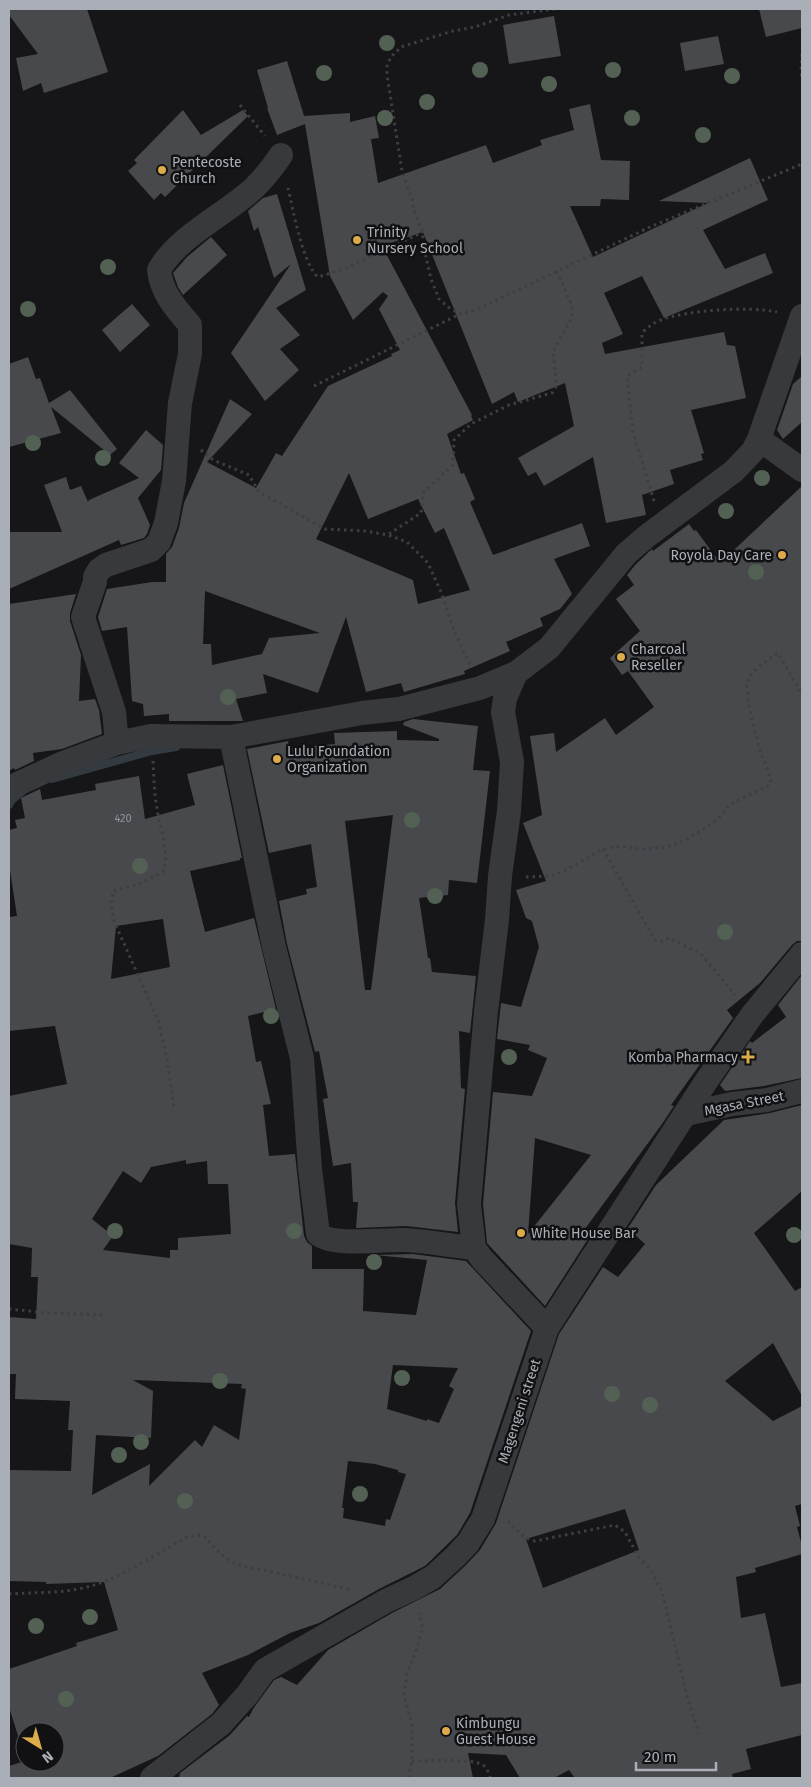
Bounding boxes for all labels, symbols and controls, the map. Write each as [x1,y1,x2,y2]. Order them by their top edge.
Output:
place label: Pentecoste Church [172,154,242,187]
marker: Pentecoste Church [156,164,168,176]
place label: Trinity Nursery School [367,224,463,257]
marker: Trinity Nursery School [351,234,363,246]
place label: Royola Day Care [670,547,772,564]
marker: Royola Day Care [776,549,788,561]
place label: Charcoal Reseller [631,641,686,674]
marker: Charcoal Reseller [615,651,627,663]
place label: Lulu Foundation Organization [287,743,390,776]
marker: Lulu Foundation Organization [271,753,283,765]
house number: 420 [114,812,132,825]
place label: Komba Pharmacy [628,1049,738,1066]
marker: Komba Pharmacy [742,1051,754,1063]
street label: Mgasa Street [703,1087,786,1120]
place label: White House Bar [531,1225,637,1242]
marker: White House Bar [515,1227,527,1239]
street label: Magengeni street [495,1356,545,1465]
place label: Kimbungu Guest House [456,1715,536,1748]
north arrow [15,1722,65,1772]
marker: Kimbungu Guest House [440,1725,452,1737]
scale bar [636,1740,716,1772]
text: N [39,1747,56,1767]
text: 20 m [644,1748,677,1766]

